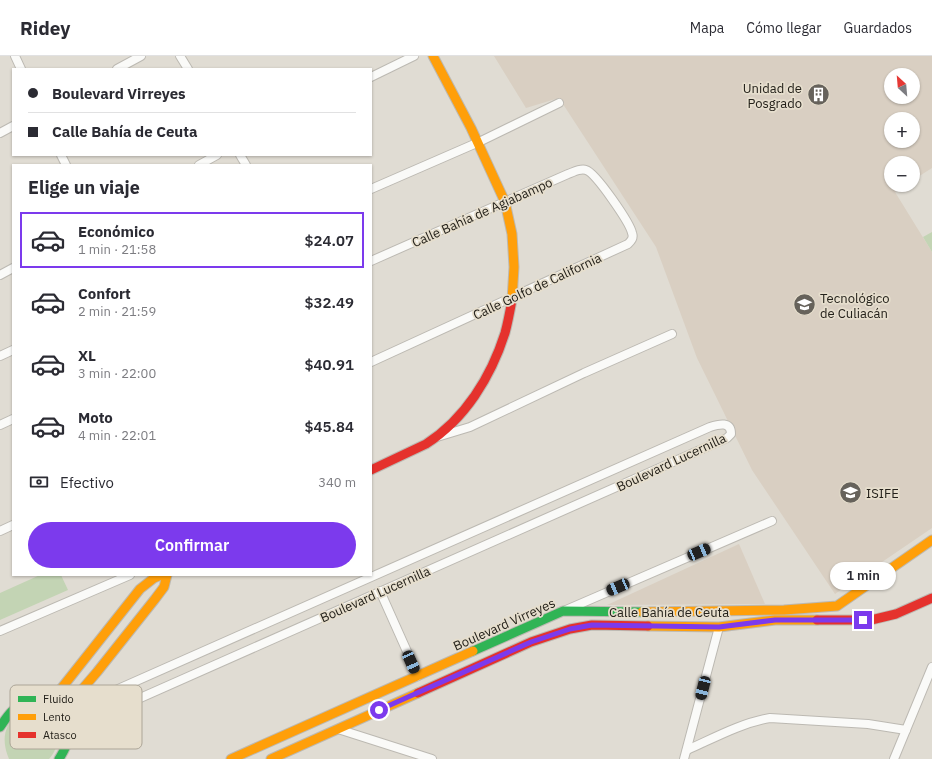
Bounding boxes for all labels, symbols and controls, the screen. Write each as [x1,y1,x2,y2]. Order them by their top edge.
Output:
text: Ridey [20,16,70,40]
text: Mapa [690,19,724,37]
text: Cómo llegar [746,19,821,37]
text: Guardados [843,19,912,37]
north arrow [884,68,920,104]
map controls [884,68,920,192]
place label: Unidad de Posgrado [743,80,802,112]
building icon: Unidad de Posgrado [805,82,831,108]
text: Boulevard Virreyes [52,84,186,103]
button: + [884,112,920,148]
text: Calle Bahía de Ceuta [52,122,198,141]
button: − [884,156,920,192]
street label: Calle Bahía de Agiabampo [409,174,555,251]
text: Elige un viaje [28,176,140,199]
icon: car [30,222,66,258]
text: Económico [78,222,154,241]
text: $24.07 [305,231,354,250]
text: 1 min · 21:58 [78,241,156,258]
street label: Calle Golfo de California [470,249,604,324]
icon: car [30,284,66,320]
text: Confort [78,284,131,303]
place label: Tecnológico de Culiacán [820,290,890,322]
school or university icon: Tecnológico de Culiacán [792,292,818,318]
text: $32.49 [305,293,354,312]
text: 2 min · 21:59 [78,303,156,320]
icon: car [30,346,66,382]
text: XL [78,346,96,365]
text: $40.91 [305,355,354,374]
text: 3 min · 22:00 [78,365,156,382]
icon: car [30,408,66,444]
text: Moto [78,408,113,427]
text: $45.84 [305,417,354,436]
text: 4 min · 22:01 [78,427,156,444]
street label: Boulevard Lucernilla [614,430,729,495]
icon: cash [28,471,50,493]
text: Efectivo [60,473,114,492]
text: 340 m [318,474,356,491]
school or university icon: ISIFE [837,480,863,506]
place label: ISIFE [866,485,899,502]
button: Confirmar [28,522,356,568]
car [686,542,712,562]
street label: Boulevard Lucernilla [317,562,433,626]
callout: 1 min [830,562,896,590]
text: 1 min [846,567,880,584]
car [605,577,631,597]
street label: Boulevard Virreyes [451,594,558,655]
street label: Calle Bahía de Ceuta [609,604,729,621]
route end [854,611,872,629]
car [401,649,421,675]
car [694,675,712,701]
legend [10,685,142,749]
text: Fluido [43,692,74,706]
route start [370,701,388,719]
text: Lento [43,710,71,724]
text: Atasco [43,728,77,742]

